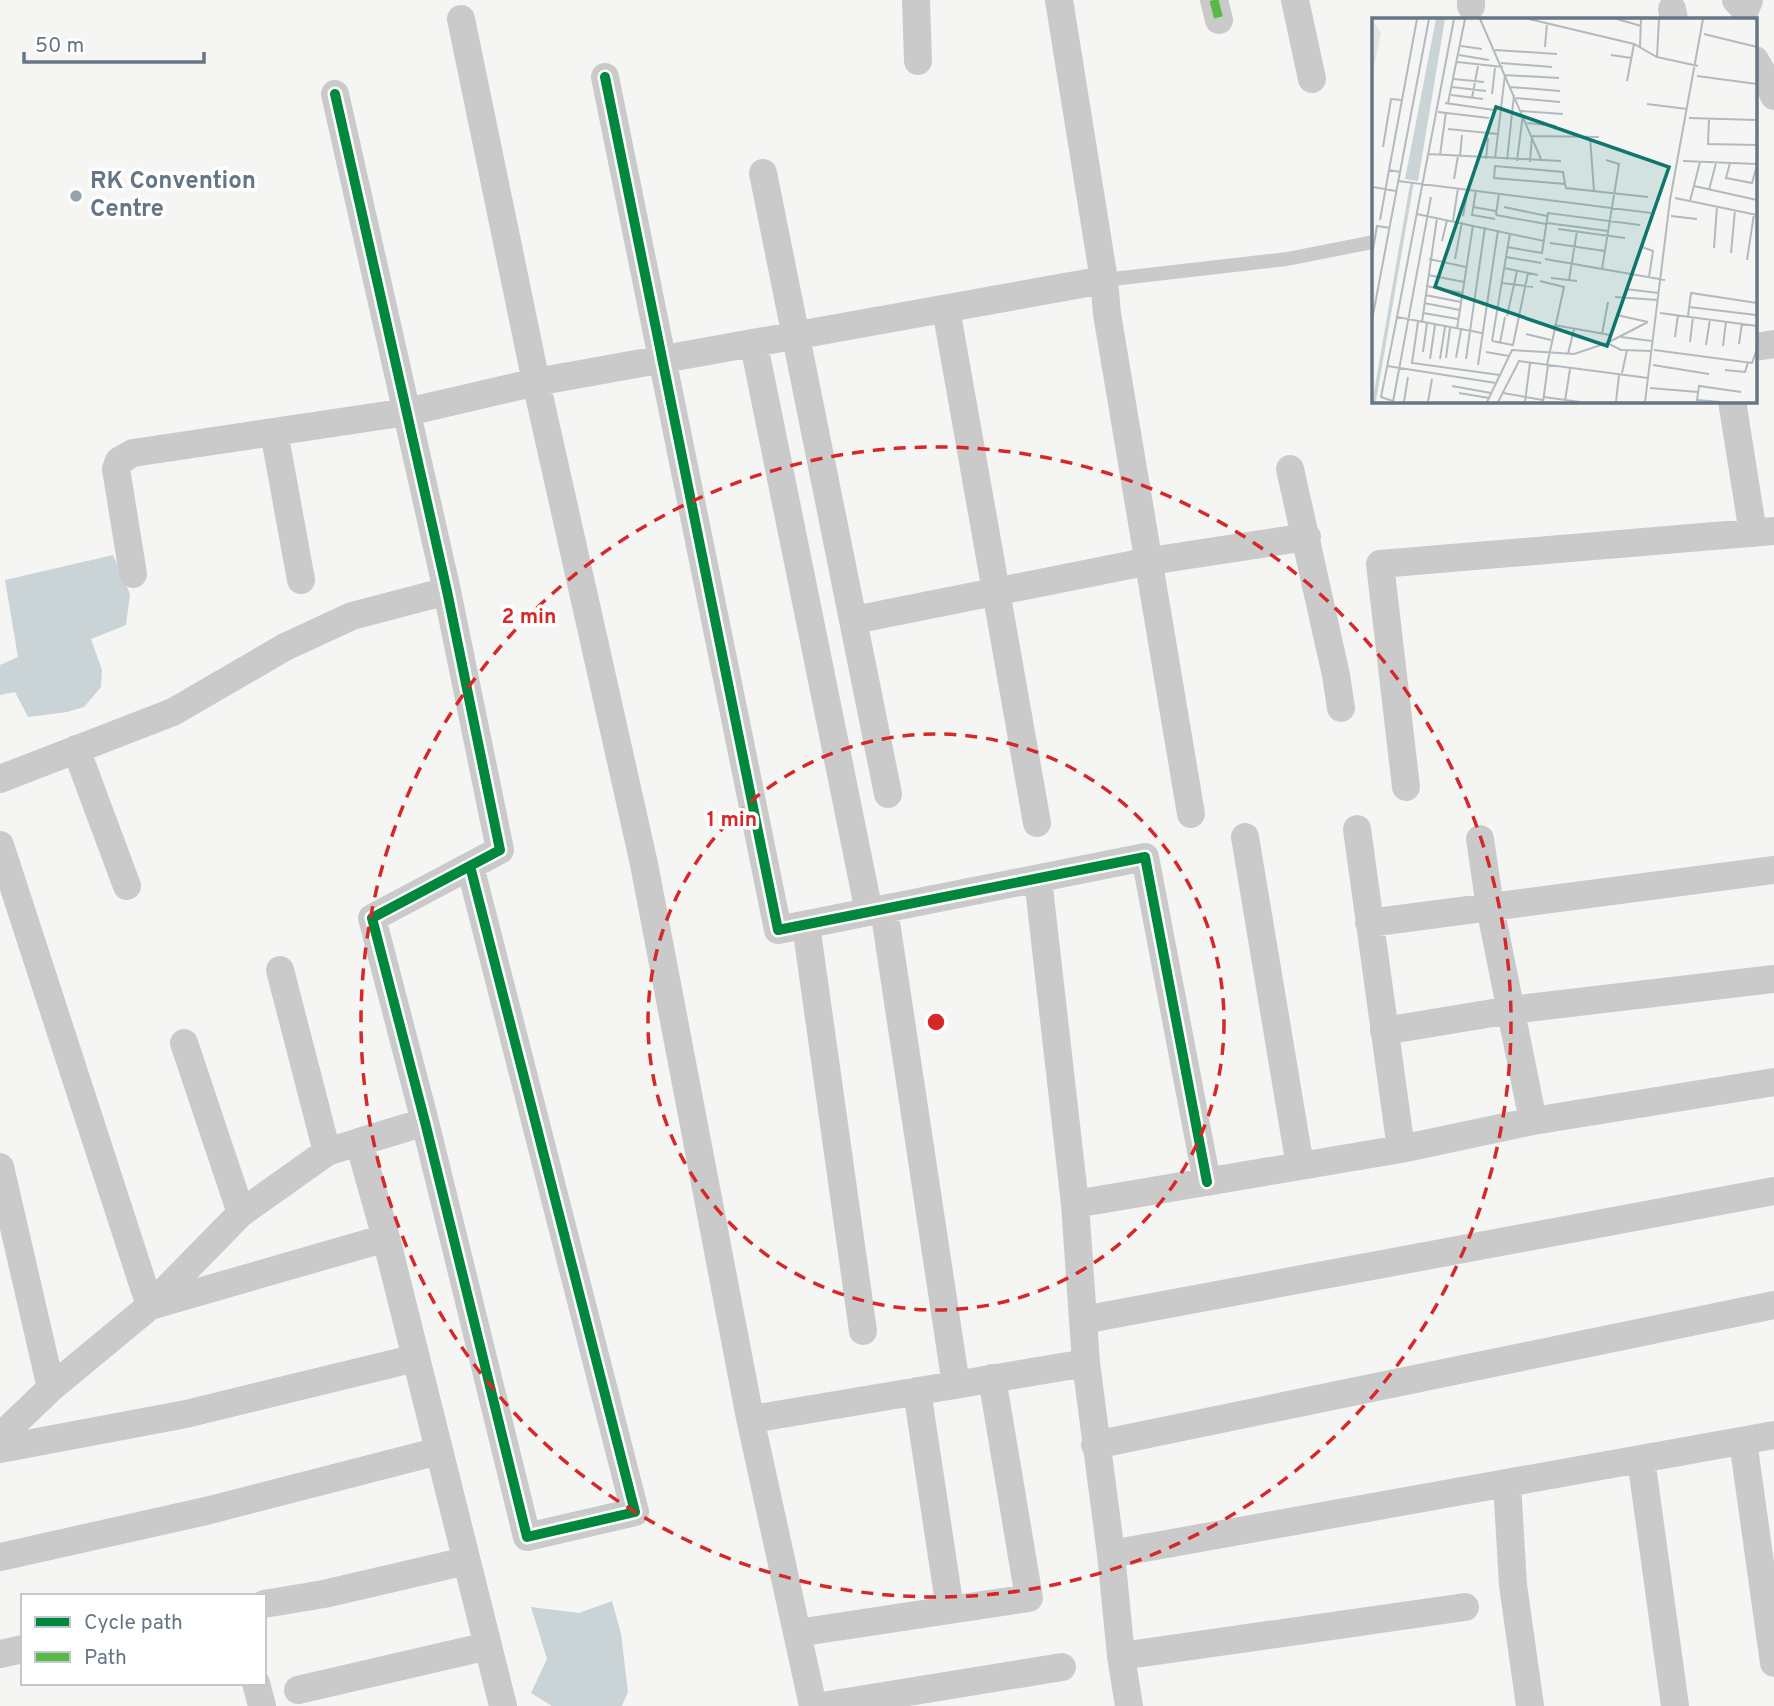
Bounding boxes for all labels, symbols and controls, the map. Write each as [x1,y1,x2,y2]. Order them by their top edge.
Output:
inset map [1372,18,1756,402]
scale bar [24,21,205,65]
text: 50 m [35,33,84,60]
place label: RK Convention Centre [90,167,256,225]
marker: RK Convention Centre [68,188,84,204]
text: 2 min [502,604,556,631]
text: 1 min [707,807,757,834]
centre of rings [924,1010,948,1034]
legend [21,1594,266,1685]
text: Cycle path [84,1610,183,1637]
text: Path [84,1645,127,1672]

